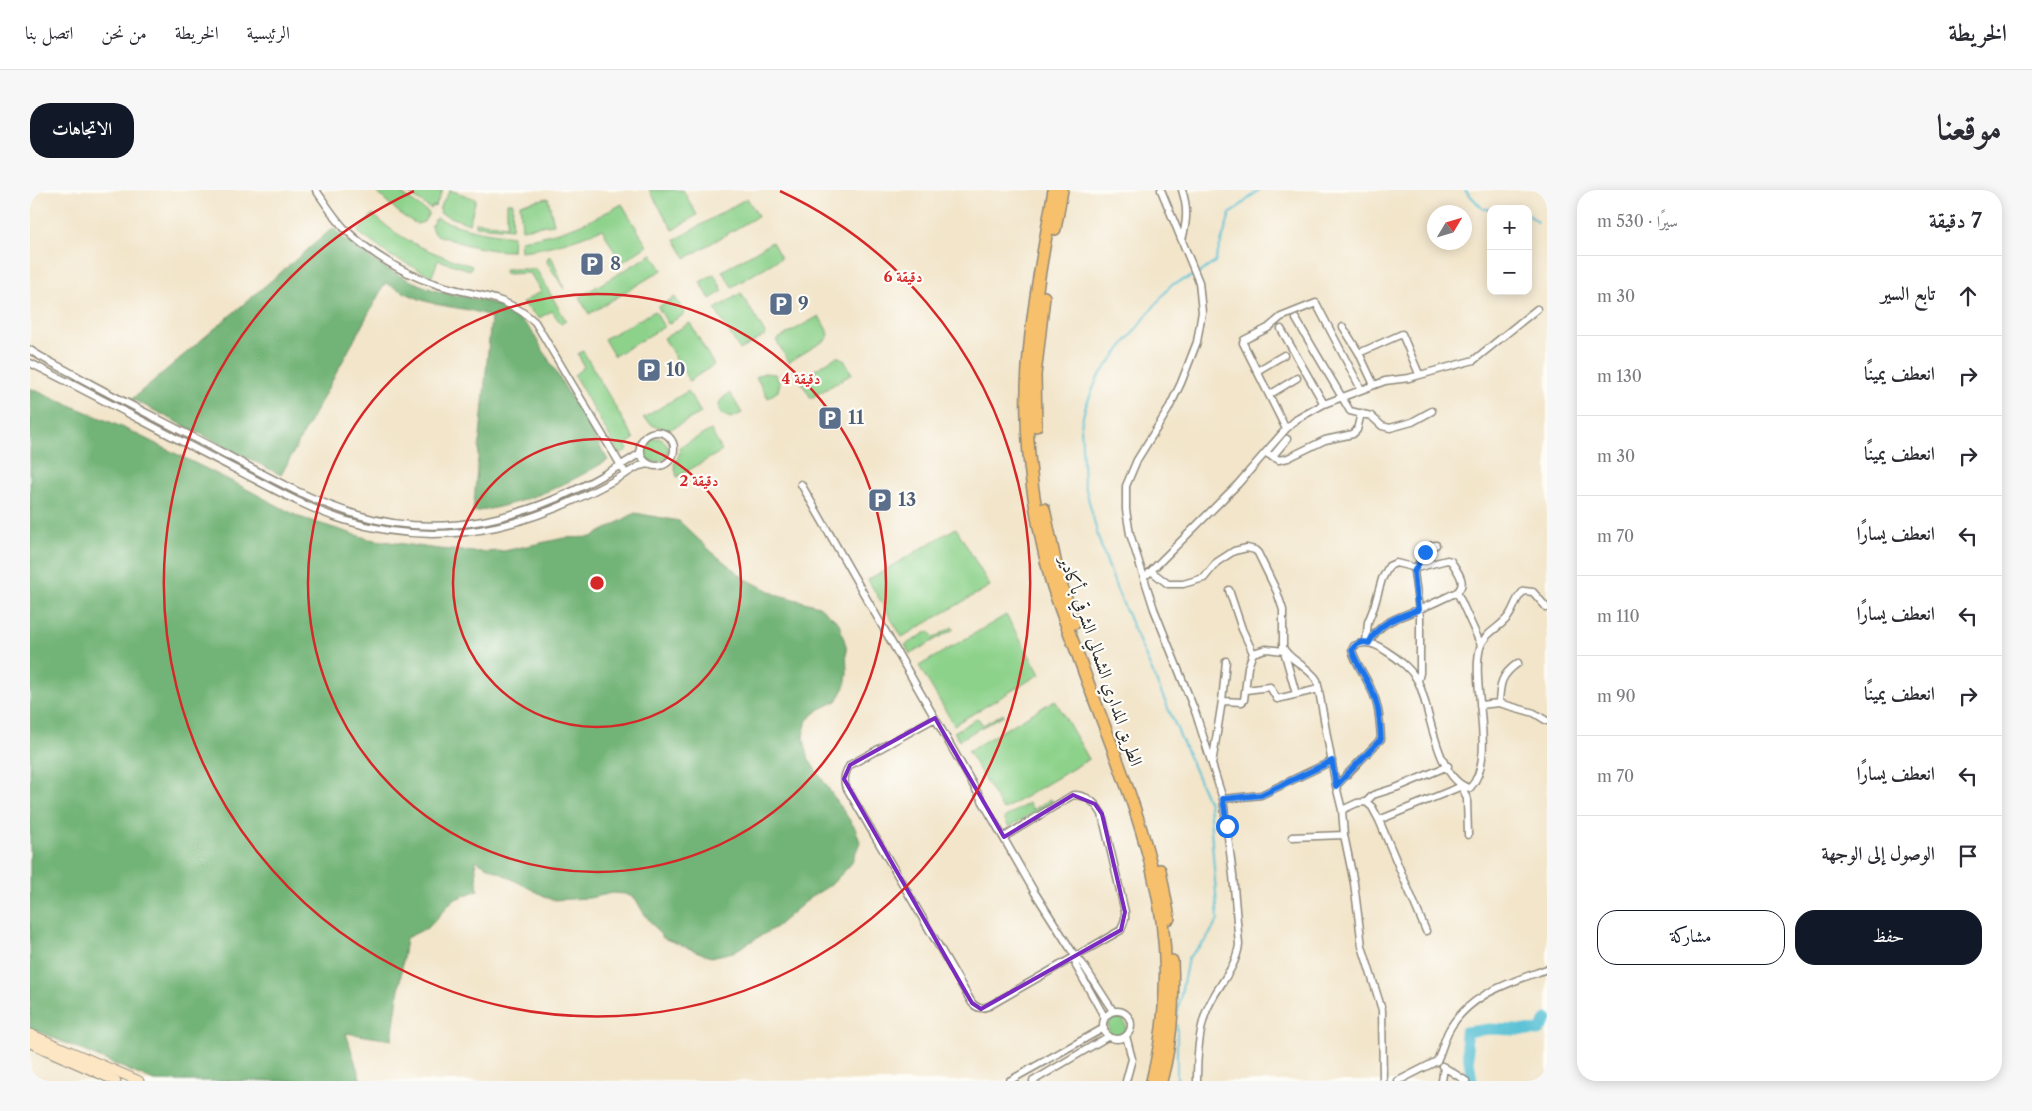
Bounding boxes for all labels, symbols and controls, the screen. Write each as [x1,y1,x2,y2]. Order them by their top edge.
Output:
text: الخريطة [1949,18,2007,47]
text: اتصل بنا [25,22,73,44]
text: من نحن [101,22,147,44]
text: الخريطة [175,22,219,44]
text: الرئيسية [247,22,290,44]
button: الاتجاهات [30,103,134,158]
text: موقعنا [1937,105,2002,148]
north arrow [1427,205,1472,250]
map controls [1487,205,1532,295]
button: + [1487,205,1532,250]
text: 7 دقيقة [1929,208,1982,233]
text: سيرًا · 530 m [1597,211,1678,231]
button: − [1487,250,1532,295]
parking icon: 8 [579,251,605,277]
place label: 8 [610,253,621,275]
text: 6 دقيقة [884,267,922,286]
text: تابع السير [1881,282,1935,305]
icon: ahead [1954,282,1982,310]
text: 30 m [1597,286,1635,306]
parking icon: 9 [768,291,794,317]
place label: 9 [798,293,809,315]
parking icon: 10 [636,357,662,383]
place label: 10 [666,359,685,381]
text: انعطف يمينًا [1864,362,1935,385]
icon: right [1954,362,1982,390]
text: 130 m [1597,366,1642,386]
text: 4 دقيقة [782,369,820,388]
parking icon: 11 [817,405,843,431]
place label: 11 [848,407,864,429]
text: انعطف يمينًا [1864,442,1935,465]
icon: right [1954,442,1982,470]
text: 30 m [1597,446,1635,466]
text: 2 دقيقة [680,471,718,490]
parking icon: 13 [867,487,893,513]
place label: 13 [898,489,916,511]
text: انعطف يسارًا [1856,522,1935,545]
icon: left [1954,522,1982,550]
text: 70 m [1597,526,1634,546]
route end [1414,541,1437,564]
street label: الطريق المداري الشمالي الشرقي بأكادير [1050,550,1149,770]
centre of rings [588,574,606,592]
text: انعطف يسارًا [1856,602,1935,625]
icon: left [1954,602,1982,630]
text: 110 m [1597,606,1640,626]
text: انعطف يمينًا [1864,682,1935,705]
icon: right [1954,682,1982,710]
text: 90 m [1597,686,1636,706]
text: انعطف يسارًا [1856,762,1935,785]
icon: left [1954,762,1982,790]
text: 70 m [1597,766,1634,786]
route start [1216,815,1239,838]
text: الوصول إلى الوجهة [1821,842,1935,865]
icon: arrive [1954,842,1982,870]
button: مشاركة [1597,910,1785,965]
button: حفظ [1795,910,1982,965]

